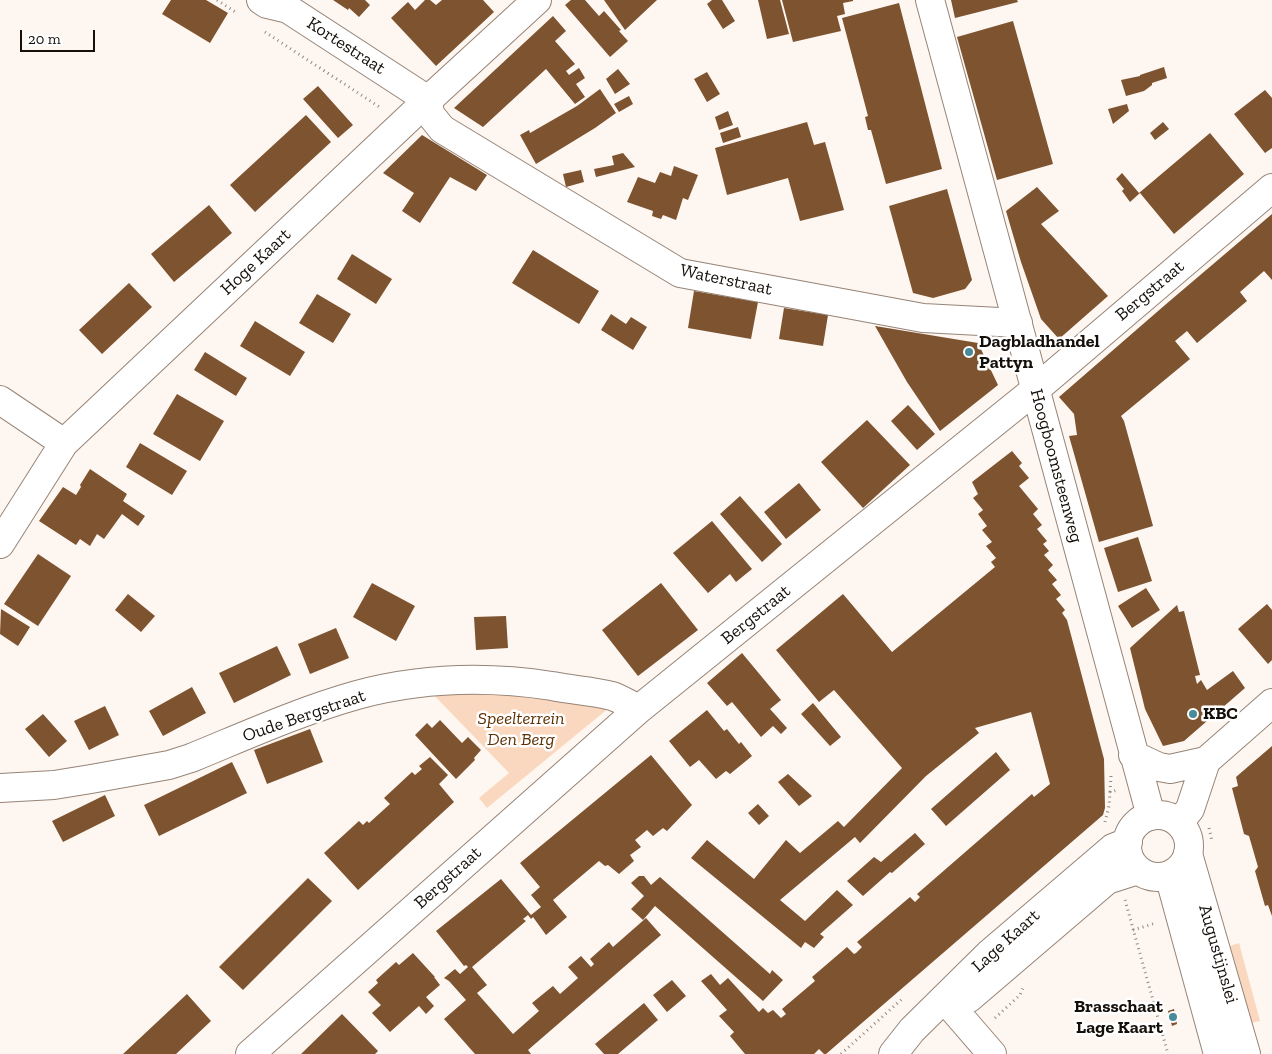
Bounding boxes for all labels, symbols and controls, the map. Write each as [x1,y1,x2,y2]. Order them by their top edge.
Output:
street label: Kortestraat [303,13,389,79]
scale bar [22,20,98,52]
text: 20 m [28,30,61,48]
street label: Hoge Kaart [216,224,296,300]
street label: Bergstraat [1111,256,1189,326]
street label: Waterstraat [678,260,774,300]
place label: Dagbladhandel Pattyn [979,331,1100,374]
marker: Dagbladhandel Pattyn [963,346,975,358]
street label: Hoogboomsteenweg [1025,387,1087,545]
street label: Bergstraat [717,581,795,649]
street label: Oude Bergstraat [240,685,368,747]
place label: KBC [1203,703,1238,725]
park label: Speelterrein Den Berg [478,708,564,751]
marker: KBC [1187,708,1199,720]
street label: Bergstraat [410,842,486,914]
street label: Augustijnslei [1194,902,1242,1006]
street label: Lage Kaart [968,905,1044,977]
place label: Brasschaat Lage Kaart [1074,996,1163,1038]
marker: Brasschaat Lage Kaart [1167,1011,1179,1023]

